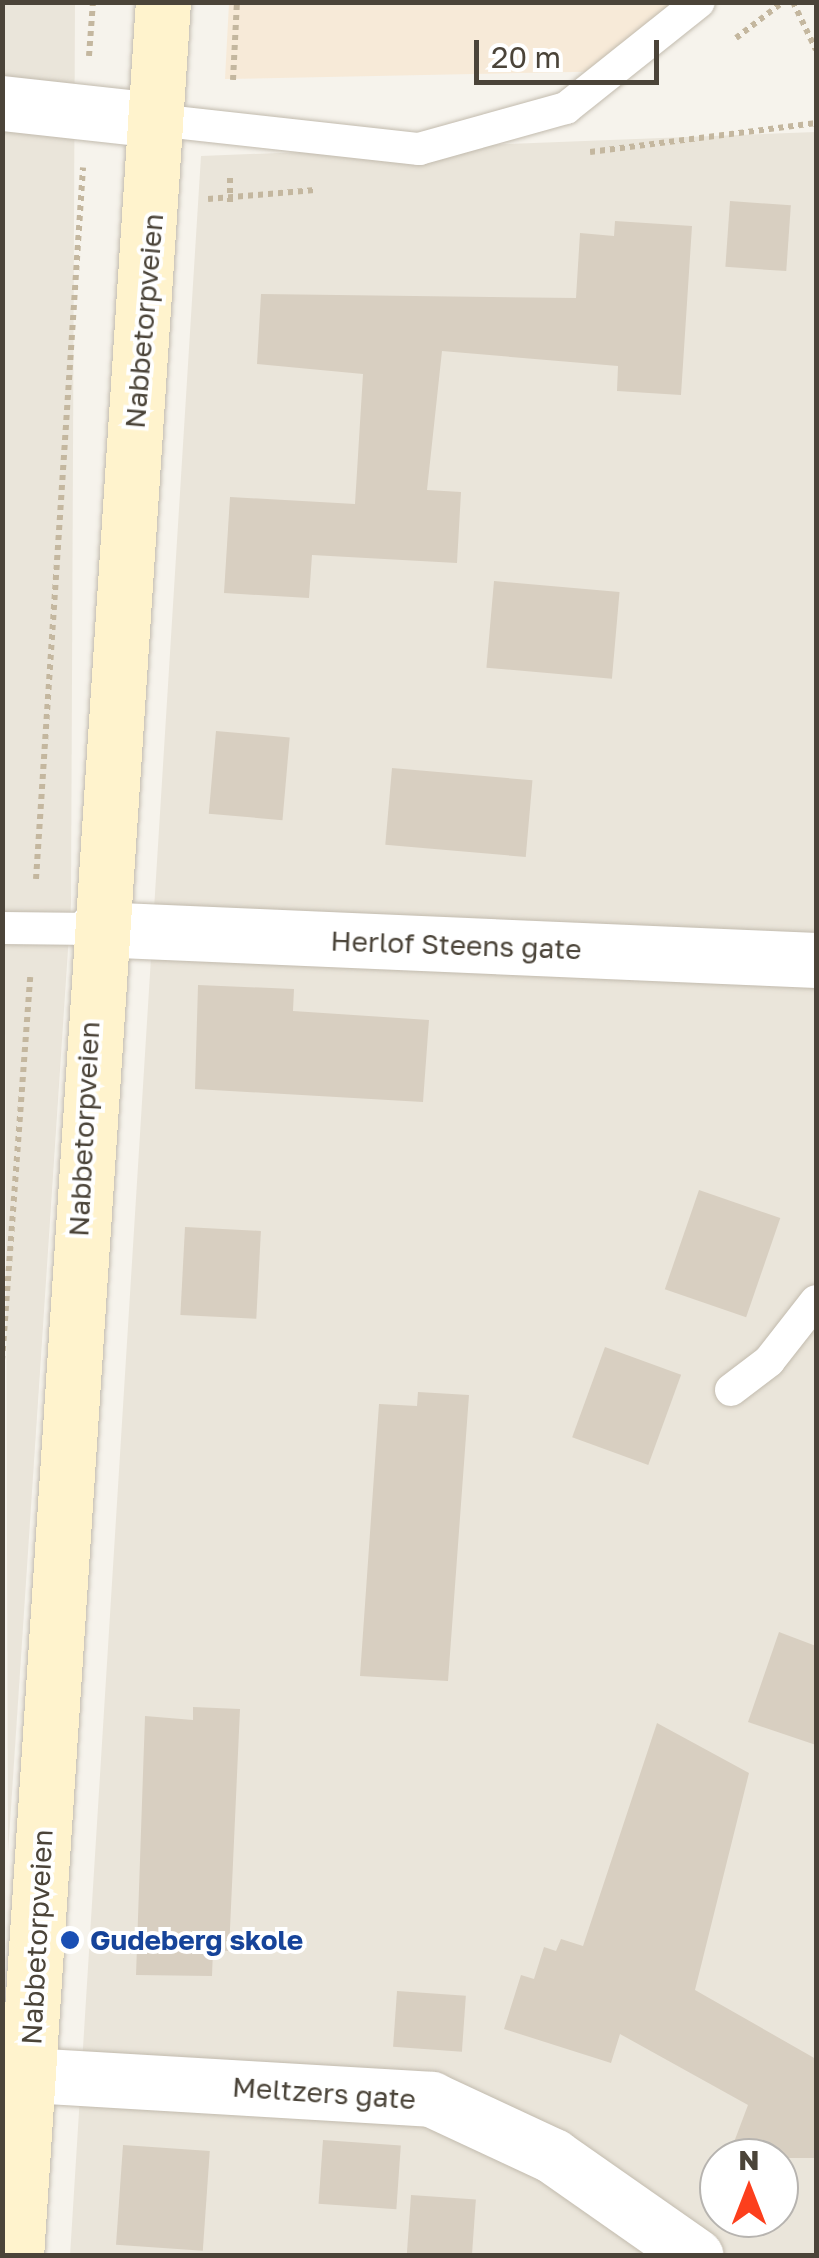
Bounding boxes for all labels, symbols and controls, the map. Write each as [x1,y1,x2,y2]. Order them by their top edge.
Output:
scale bar [479,20,664,82]
text: 20 m [491,39,561,75]
street label: Nabbetorpveien [118,212,170,430]
street label: Herlof Steens gate [330,924,582,966]
street label: Nabbetorpveien [62,1020,106,1238]
street label: Nabbetorpveien [15,1828,59,2046]
place label: Gudeberg skole [90,1923,303,1957]
marker: Gudeberg skole [59,1929,81,1951]
street label: Meltzers gate [231,2070,417,2116]
north arrow [699,2138,799,2238]
text: N [738,2143,760,2176]

